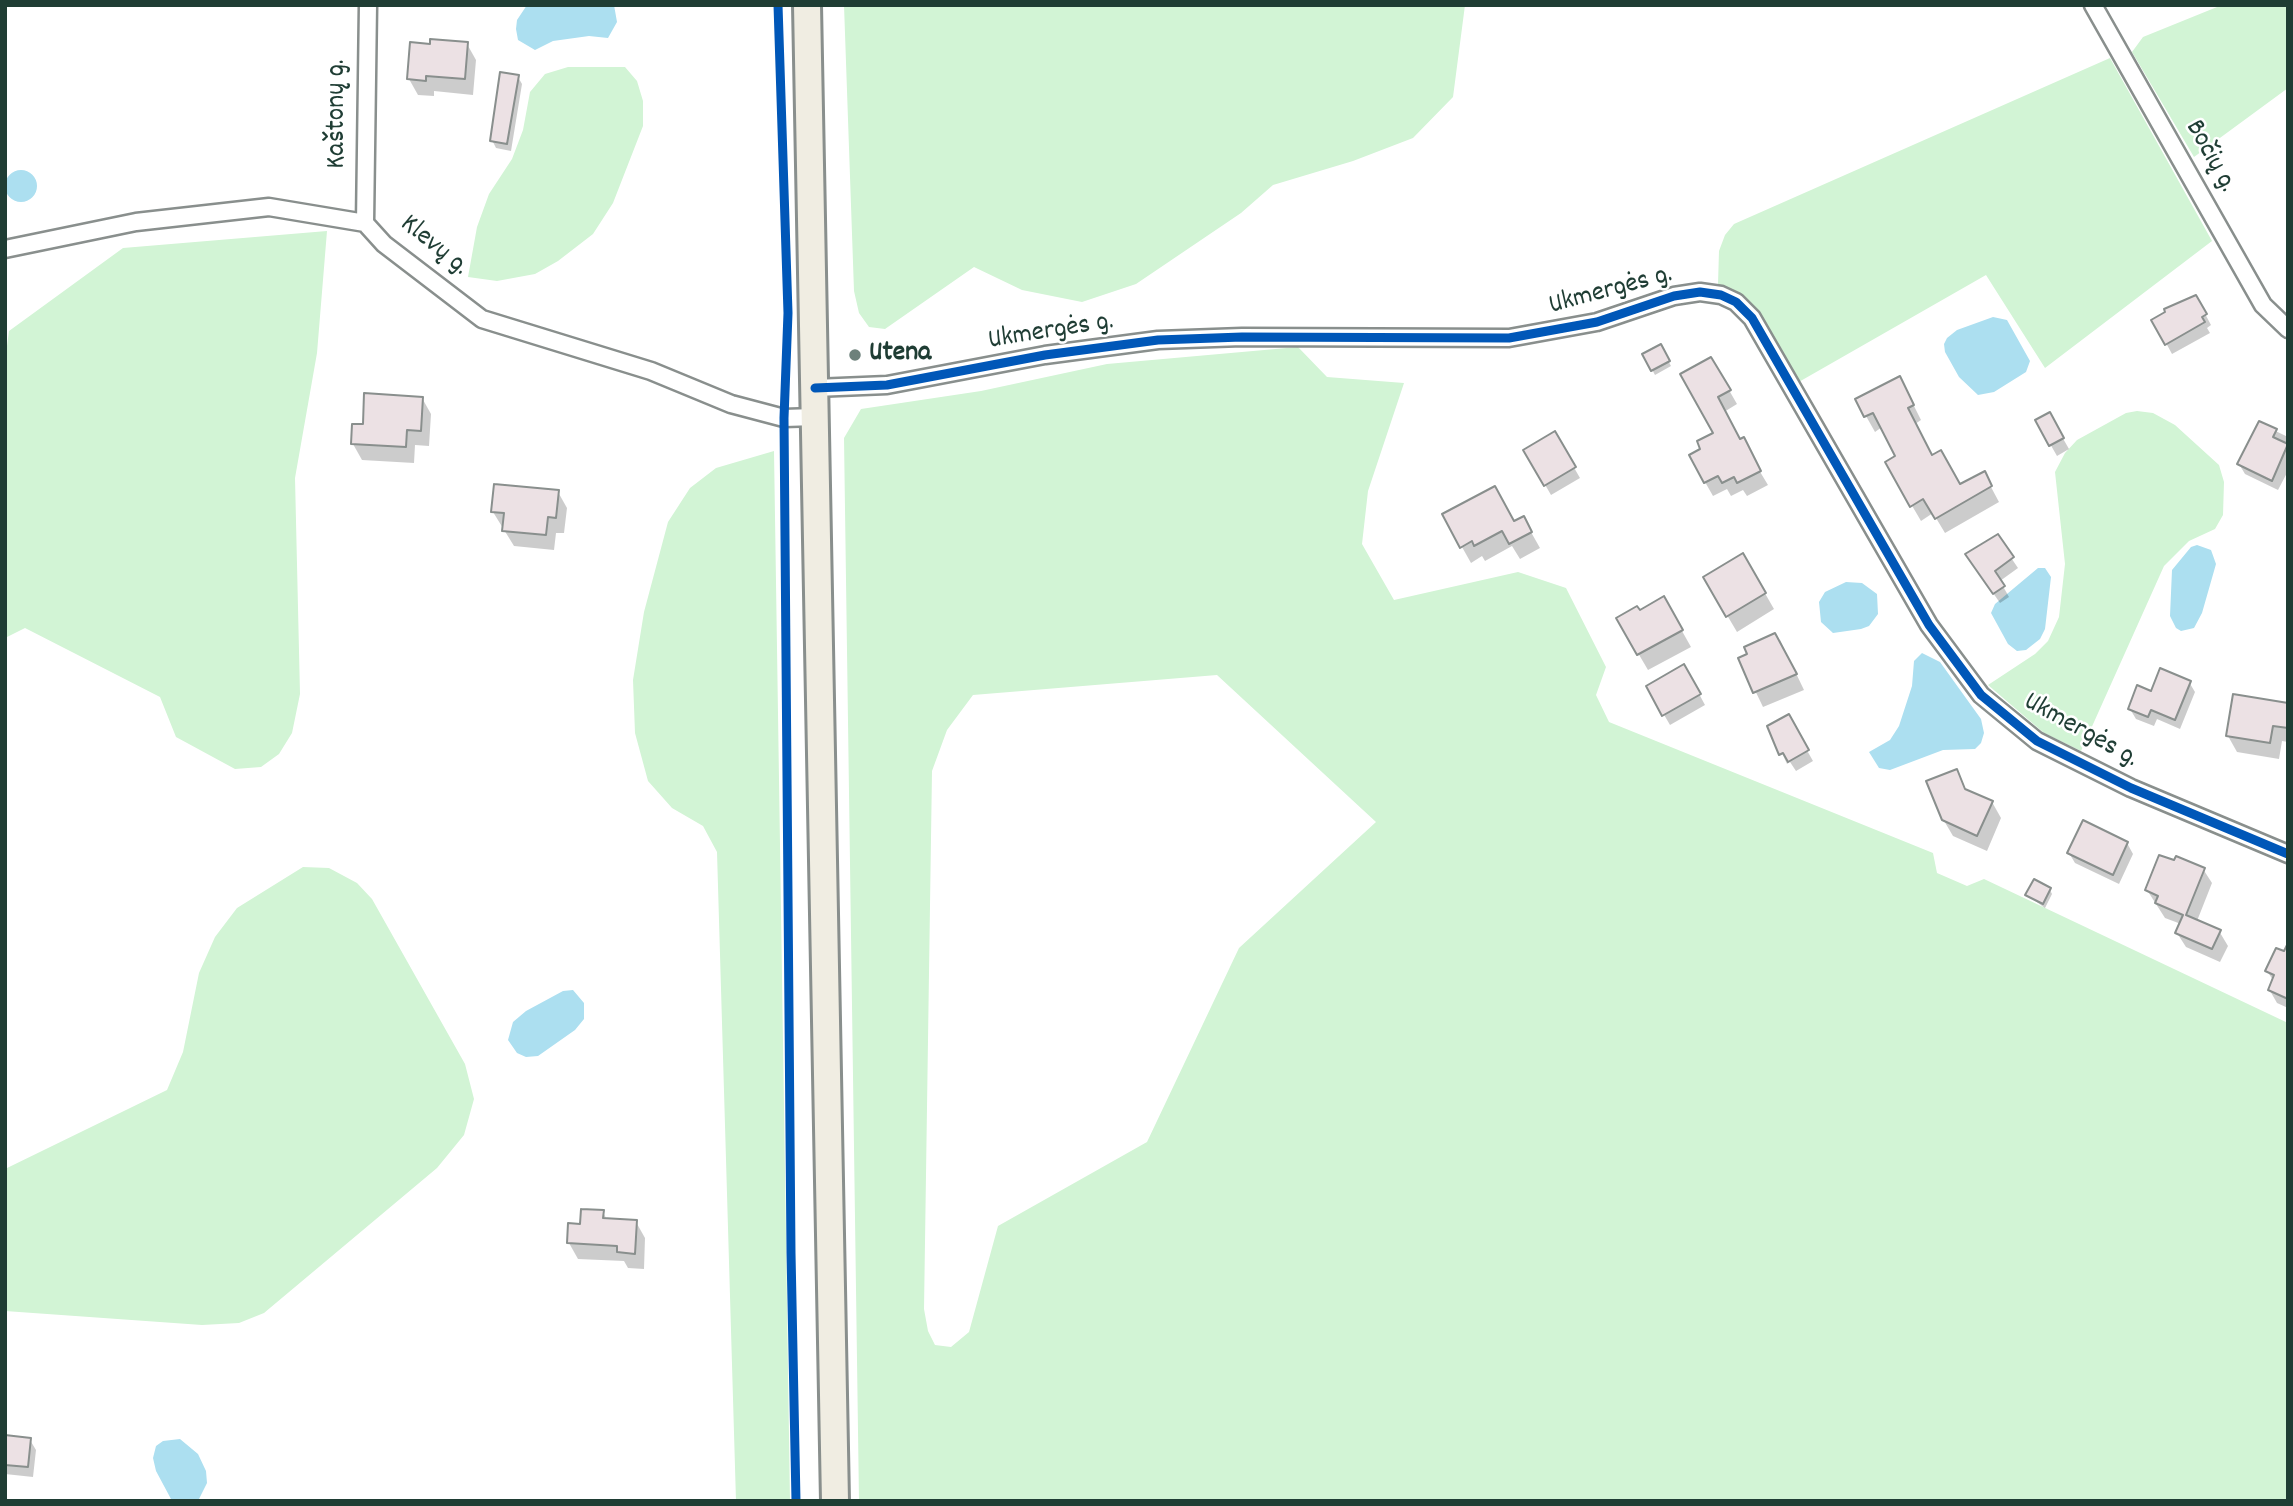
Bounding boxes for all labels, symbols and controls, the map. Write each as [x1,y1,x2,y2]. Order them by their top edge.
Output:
street label: Kaštonų g. [322,59,356,169]
street label: Bočių g. [2176,115,2242,199]
street label: Klevų g. [392,209,474,285]
street label: Ukmergės g. [1546,259,1676,325]
street label: Ukmergės g. [986,307,1116,359]
place label: Utena [869,338,931,372]
marker: Utena [847,347,863,363]
street label: Ukmergės g. [2017,687,2143,777]

